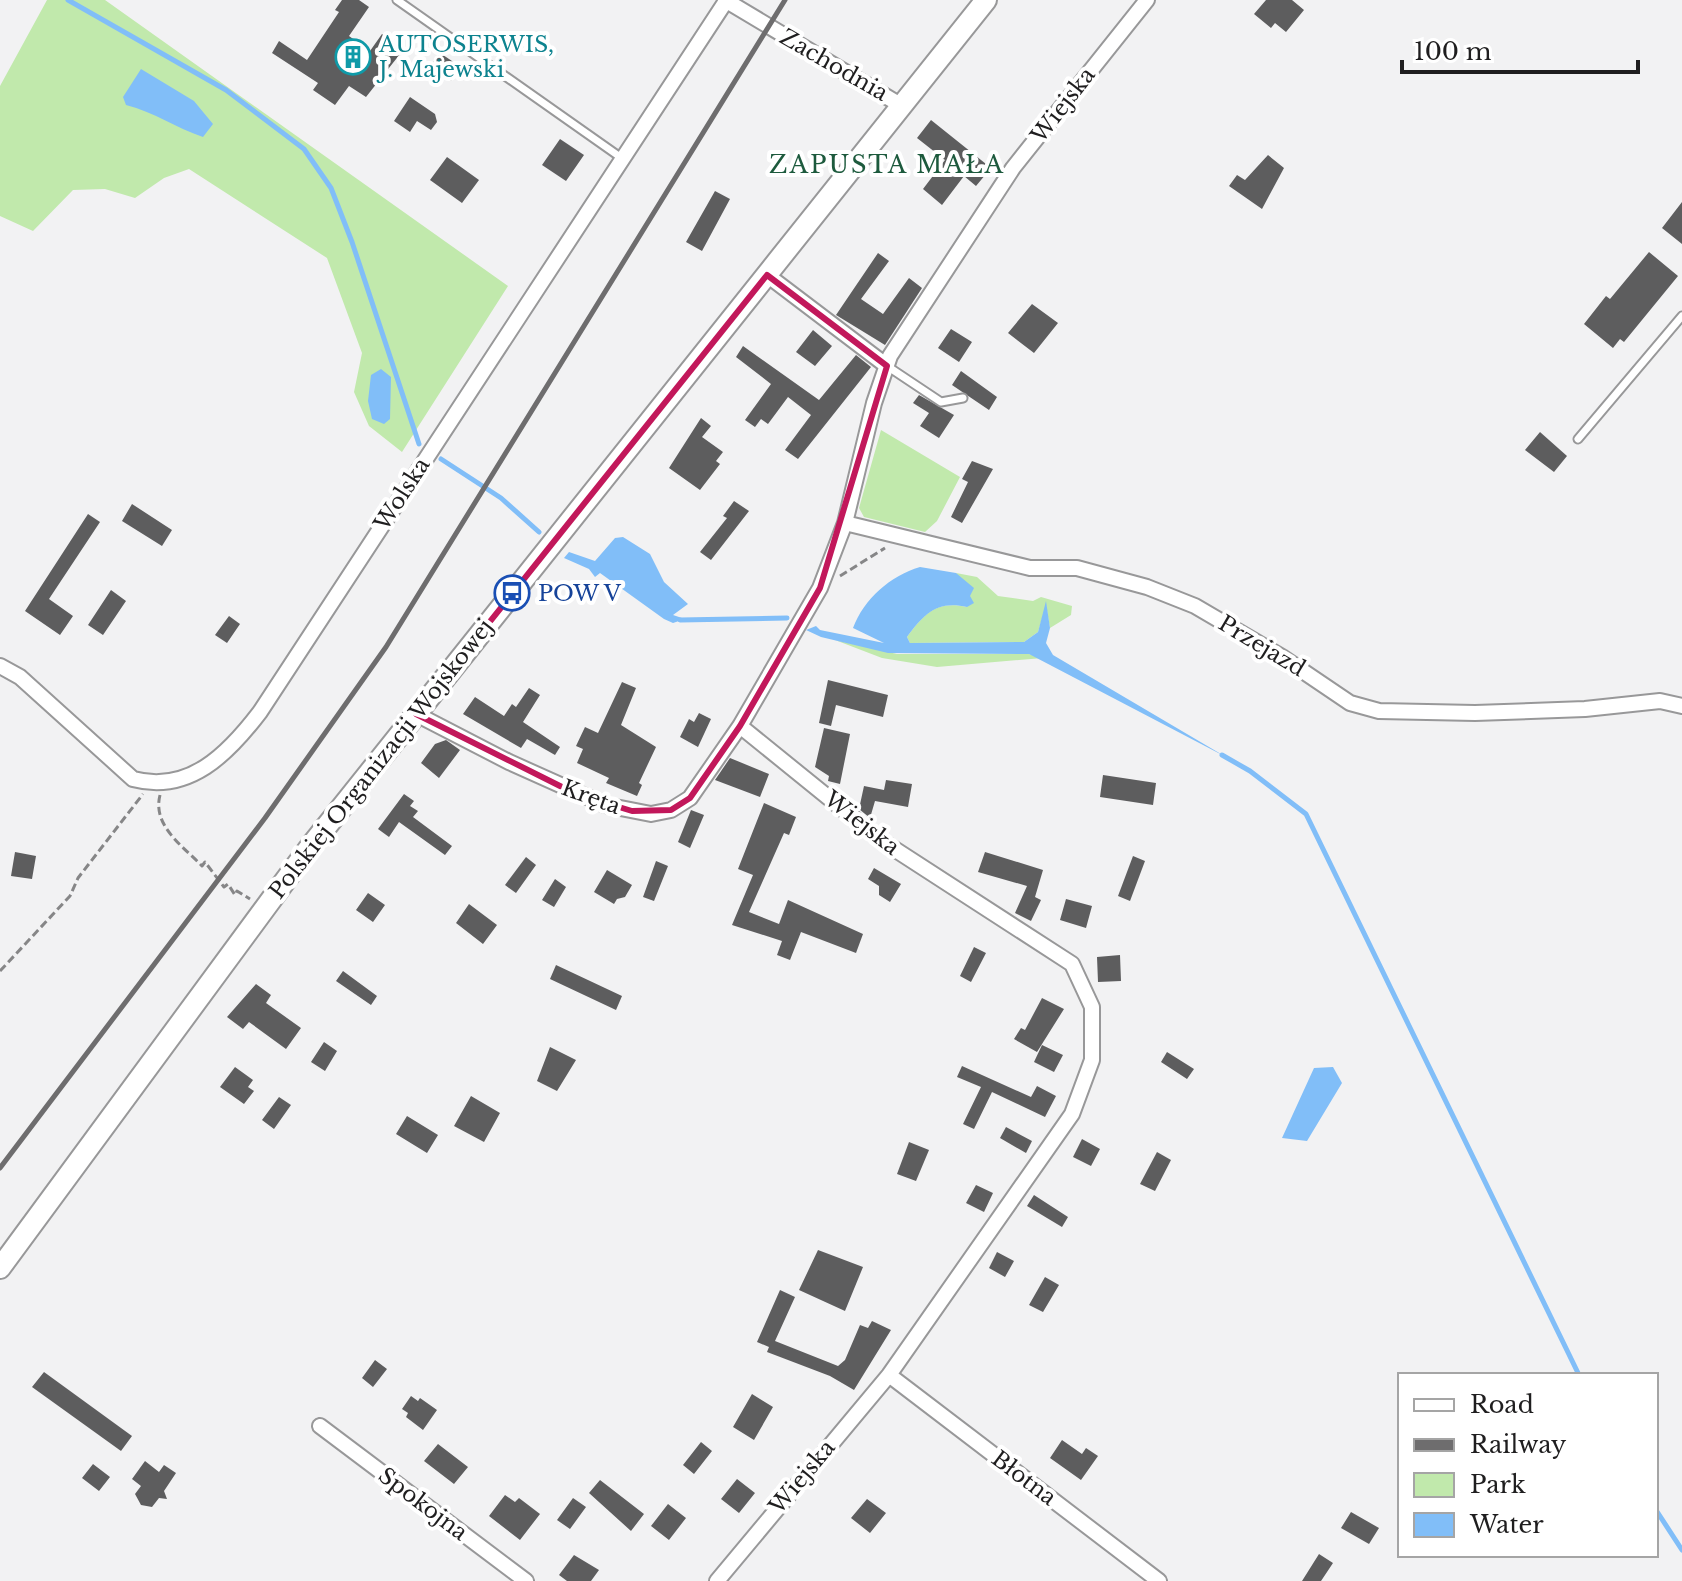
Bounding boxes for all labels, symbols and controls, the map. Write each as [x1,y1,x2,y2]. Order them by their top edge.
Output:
street label: Zachodnia [775,23,893,107]
scale bar [1402,24,1638,74]
place label: AUTOSERWIS, J. Majewski [376,31,554,83]
text: 100 m [1414,37,1492,66]
building icon: AUTOSERWIS, J. Majewski [334,38,372,76]
street label: Wiejska [1025,61,1101,149]
district label: ZAPUSTA MAŁA [769,150,1005,179]
street label: Wolska [368,452,436,536]
bus stop icon: POW V [493,574,531,612]
place label: POW V [538,580,622,607]
street label: Przejazd [1214,610,1310,682]
street label: Polskiej Organizacji Wojskowej [263,614,499,904]
street label: Kręta [558,774,625,820]
street label: Wiejska [818,785,906,861]
legend [1398,1373,1658,1557]
text: Road [1470,1390,1534,1419]
text: Railway [1470,1430,1567,1459]
street label: Wiejska [763,1434,841,1520]
street label: Błotna [986,1445,1062,1512]
street label: Spokojna [373,1462,474,1547]
text: Park [1470,1470,1526,1499]
text: Water [1469,1510,1544,1539]

